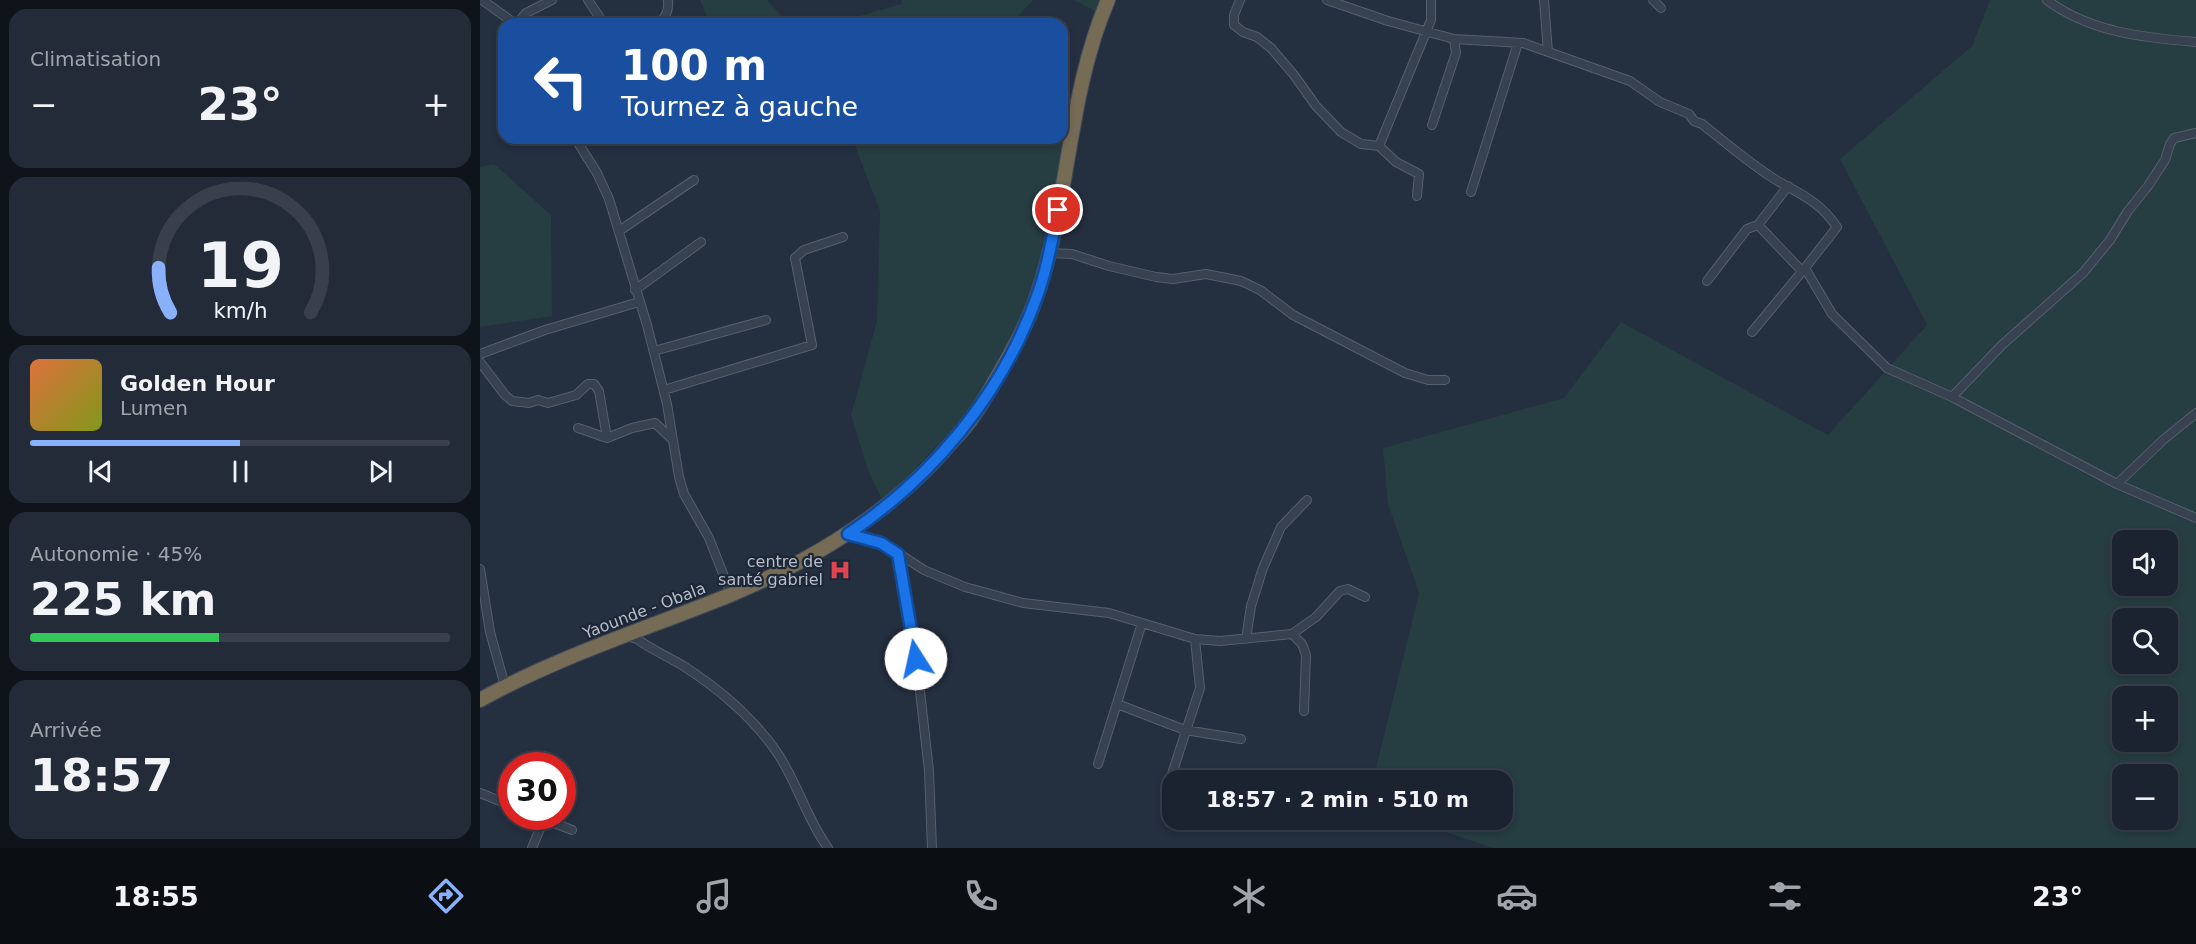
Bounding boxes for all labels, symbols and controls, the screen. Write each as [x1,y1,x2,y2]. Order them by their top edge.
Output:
text: 100 m [621,41,767,90]
icon: left [522,42,600,120]
text: Climatisation [30,47,161,71]
text: 23° [197,78,283,131]
text: − [30,85,58,124]
text: + [422,85,450,124]
text: Tournez à gauche [621,91,858,122]
pin [1032,184,1083,235]
icon: arrive [1041,193,1074,226]
text: 19 [197,229,283,302]
text: km/h [213,299,267,324]
text: Golden Hour [120,371,275,396]
text: Lumen [120,396,188,420]
icon: previous [84,455,117,488]
icon: pause [224,455,257,488]
icon: next [364,455,397,488]
map controls [2112,530,2178,830]
button: sound [2112,530,2178,596]
text: Autonomie · 45% [30,542,202,566]
place label: centre de santé gabriel [718,552,823,589]
hospital icon: centre de santé gabriel [828,558,852,582]
text: 225 km [30,573,216,626]
street label: Yaounde - Obala [579,578,708,643]
button: search [2112,608,2178,674]
position arrow [884,627,948,691]
button: + [2112,686,2178,752]
text: Arrivée [30,718,102,742]
text: 18:57 [30,749,173,802]
speed limit sign: 30 [498,752,576,830]
button: − [2112,764,2178,830]
text: 18:57 · 2 min · 510 m [1206,787,1469,812]
icon: directions [425,875,467,917]
icon: music [693,875,735,917]
icon: phone [960,875,1002,917]
icon: climate [1228,875,1270,917]
icon: car [1496,875,1538,917]
icon: filters [1764,875,1806,917]
text: 18:55 [113,881,199,912]
text: 23° [2032,881,2083,912]

